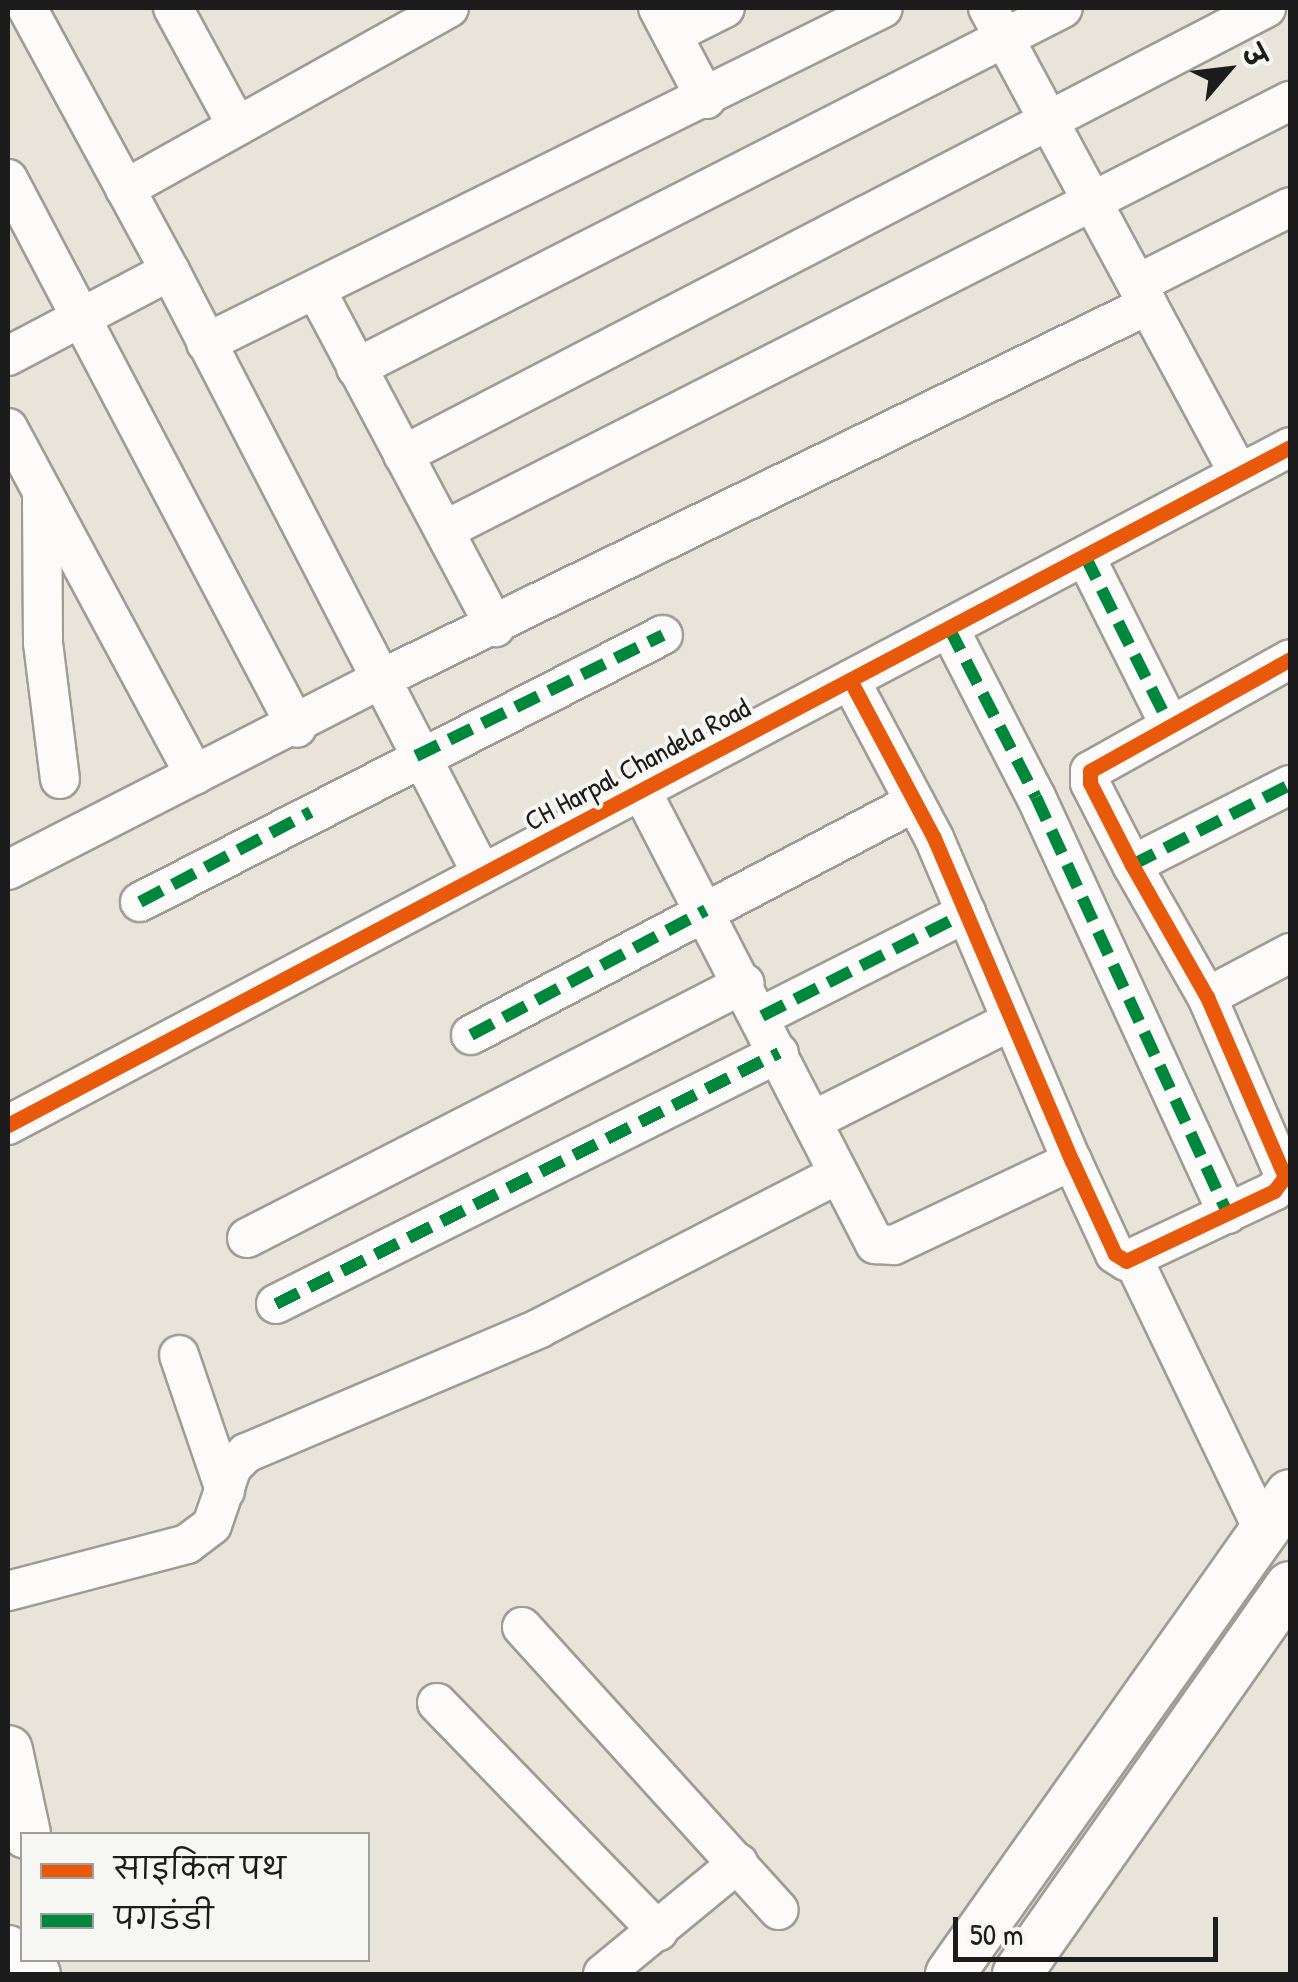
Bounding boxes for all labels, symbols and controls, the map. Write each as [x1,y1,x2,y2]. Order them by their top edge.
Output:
north arrow [1178,20,1278,120]
text: उ [1233,39,1276,73]
street label: CH Harpal Chandela Road [519,690,755,838]
legend [20,1832,370,1962]
text: साइकिल पथ [114,1848,286,1888]
scale bar [958,1897,1223,1959]
text: पगडंडी [114,1898,213,1938]
text: 50 m [970,1914,1023,1954]

